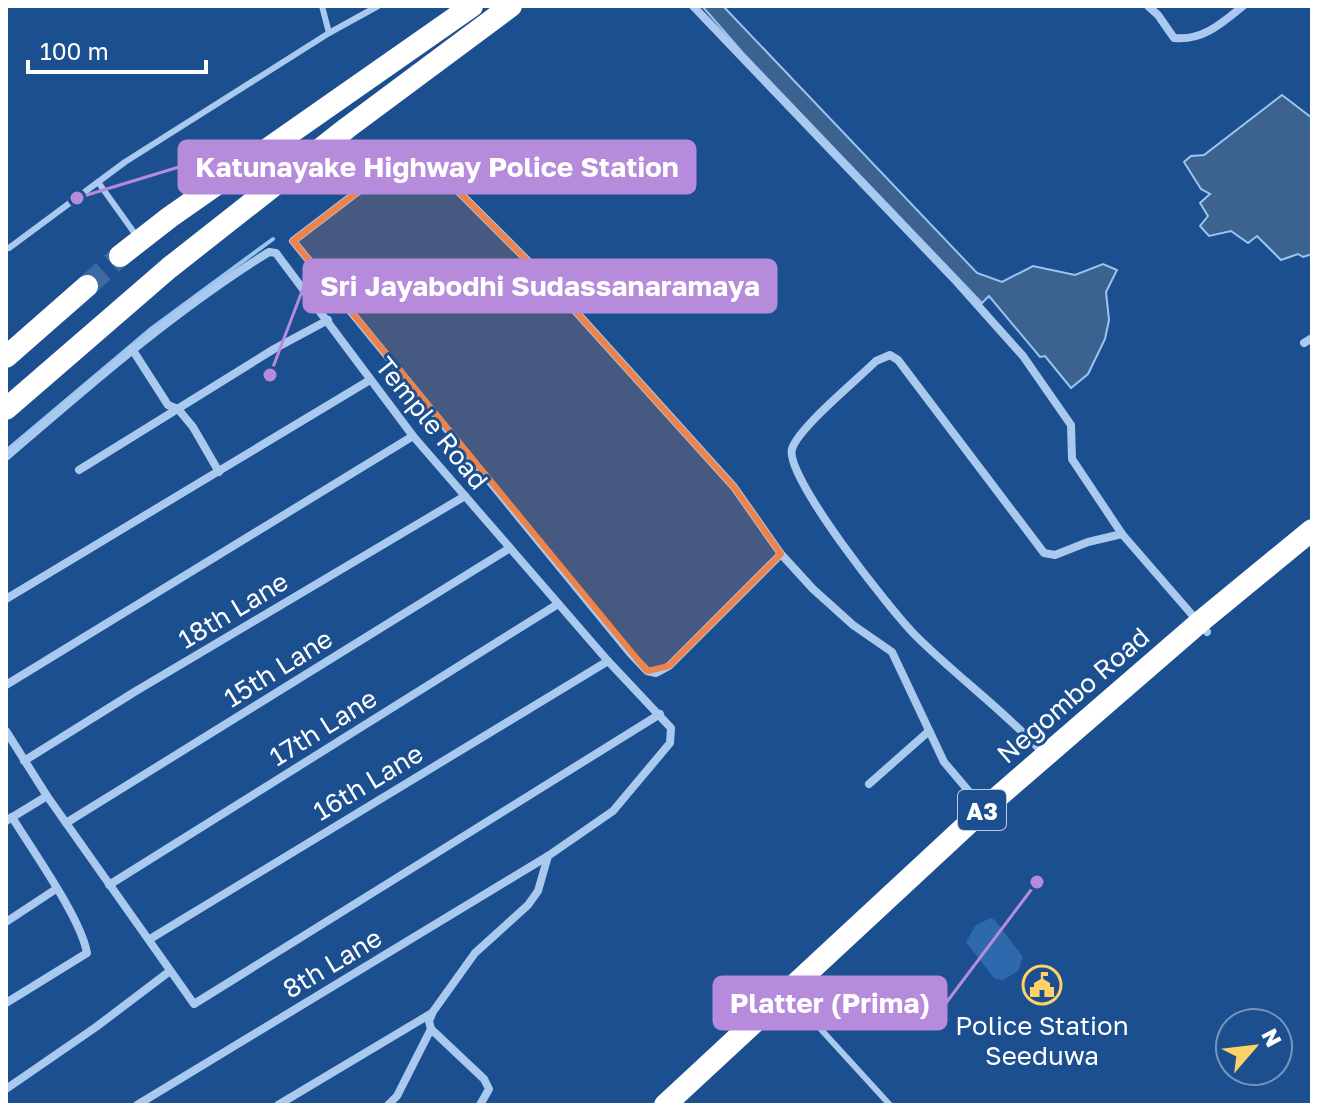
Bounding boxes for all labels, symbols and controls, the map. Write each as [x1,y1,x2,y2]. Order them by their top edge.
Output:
scale bar [28,24,206,74]
text: 100 m [40,36,109,65]
callout: Katunayake Highway Police Station [179,141,695,193]
text: Katunayake Highway Police Station [195,150,679,183]
callout: Sri Jayabodhi Sudassanaramaya [304,260,776,312]
text: Sri Jayabodhi Sudassanaramaya [320,269,760,302]
street label: Temple Road [369,351,495,495]
street label: 18th Lane [173,565,293,655]
street label: Negombo Road [991,621,1155,769]
street label: 15th Lane [218,623,338,713]
street label: 17th Lane [264,682,382,772]
street label: 16th Lane [308,737,428,827]
road number: A3 [958,790,1006,830]
street label: 8th Lane [277,921,387,1005]
public building icon: Police Station Seeduwa [1021,964,1063,1006]
callout: Platter (Prima) [714,977,946,1029]
text: Platter (Prima) [730,986,930,1019]
north arrow [1214,1007,1294,1087]
place label: Police Station Seeduwa [955,1010,1129,1071]
text: N [1256,1024,1288,1051]

